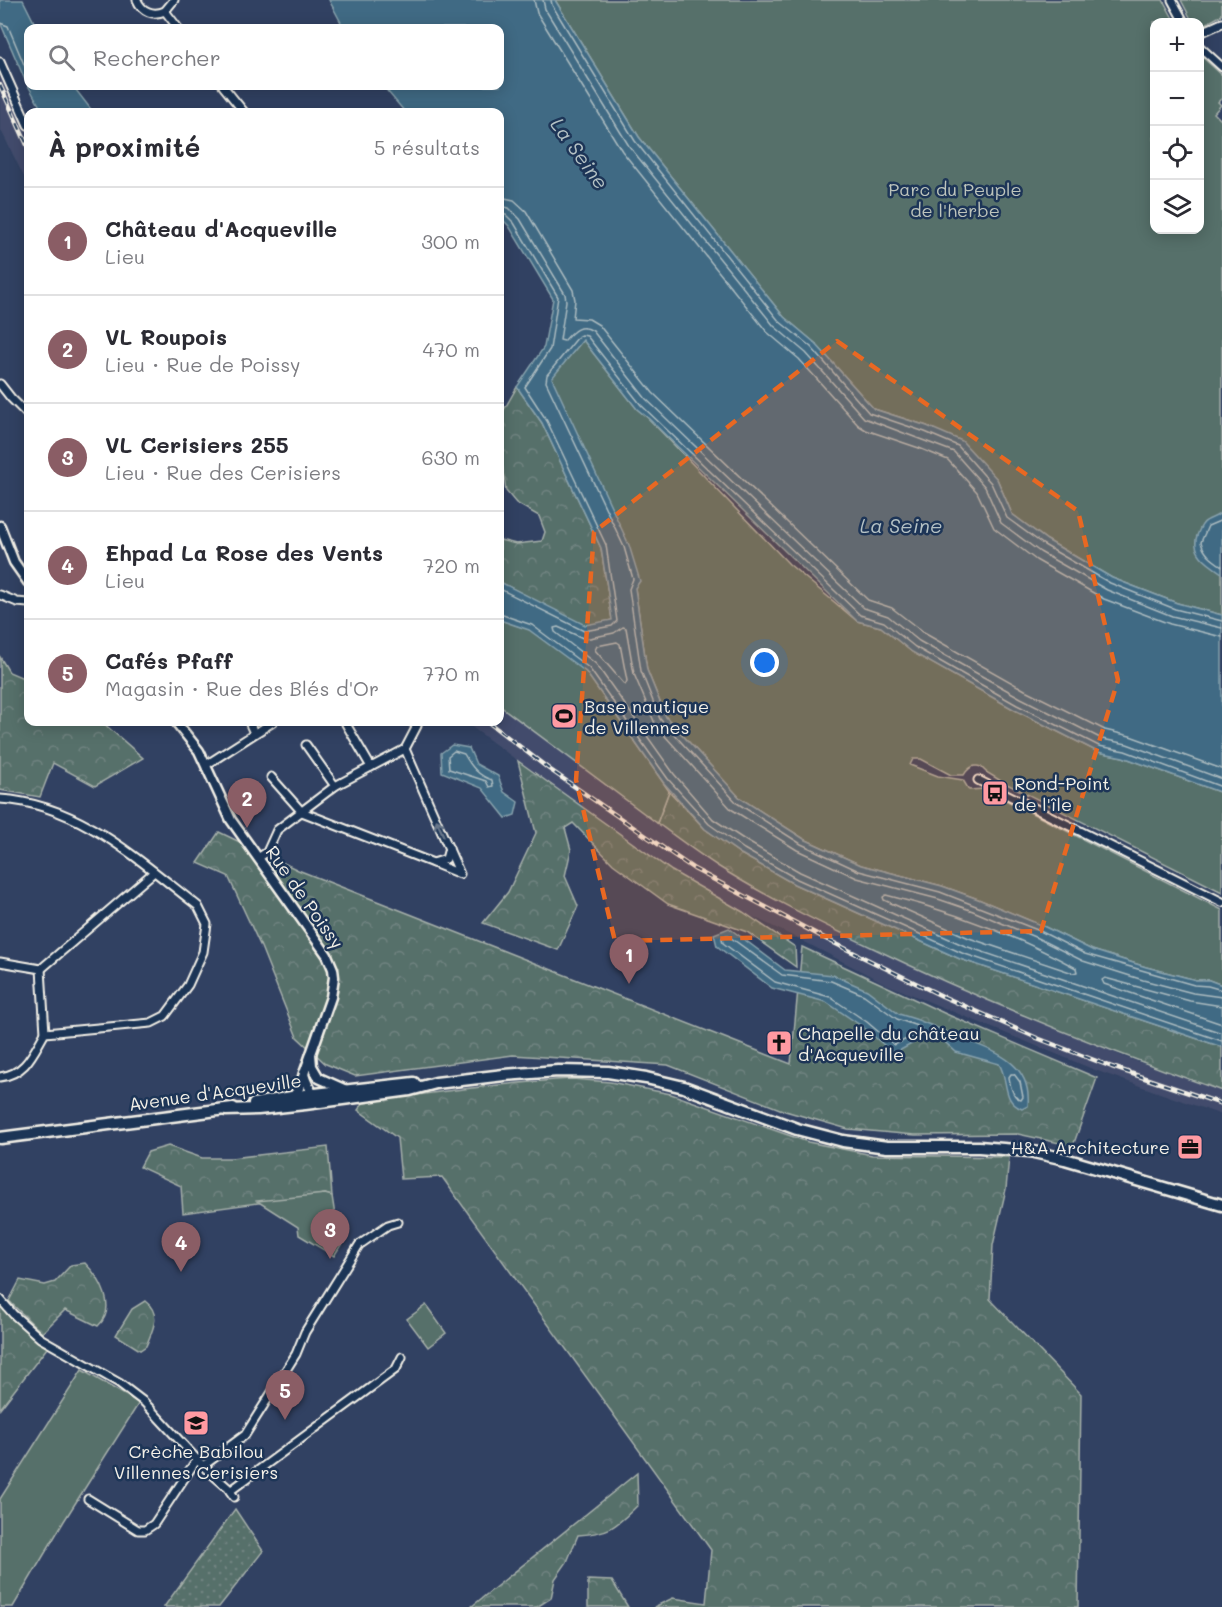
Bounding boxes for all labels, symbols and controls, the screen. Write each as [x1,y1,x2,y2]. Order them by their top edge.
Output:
map controls [1150,18,1204,234]
button: + [1150,18,1204,72]
search box [24,24,504,90]
icon: search [45,41,78,74]
text: Rechercher [93,43,221,72]
button: − [1150,72,1204,126]
water label: La Seine [545,112,615,194]
button: locate [1150,126,1204,180]
text: À proximité [48,130,200,164]
text: 5 résultats [374,134,480,160]
park label: Parc du Peuple de l'herbe [888,177,1022,222]
button: layers [1150,180,1204,234]
text: Château d'Acqueville [105,214,337,243]
text: 1 [63,228,72,254]
text: 300 m [421,228,480,254]
text: Lieu [105,243,145,269]
text: VL Roupois [105,322,227,351]
text: 2 [62,336,73,362]
text: 470 m [422,336,480,362]
text: Lieu · Rue de Poissy [105,351,301,377]
text: VL Cerisiers 255 [105,430,289,459]
text: 3 [62,444,74,470]
text: 630 m [422,444,480,470]
text: Lieu · Rue des Cerisiers [105,459,341,485]
water label: La Seine [860,512,942,538]
text: Ehpad La Rose des Vents [105,538,383,567]
text: 4 [61,552,74,578]
text: 720 m [423,552,480,578]
text: Lieu [105,567,145,593]
text: Cafés Pfaff [105,646,233,675]
your location [750,648,779,677]
text: 5 [62,660,73,686]
text: 770 m [423,660,480,686]
text: Magasin · Rue des Blés d'Or [105,675,379,701]
place label: Base nautique de Villennes [584,694,709,739]
sports icon: Base nautique de Villennes [549,701,579,731]
place label: Rond-Point de l'île [1014,771,1110,816]
pin: 2 [228,778,266,828]
bus stop icon: Rond-Point de l'île [980,778,1010,808]
one-way arrow [434,820,445,838]
street label: Rue de Poissy [261,841,349,953]
pin: 1 [610,934,648,984]
place label: Chapelle du château d'Acqueville [798,1021,980,1066]
church icon: Chapelle du château d'Acqueville [764,1028,794,1058]
street label: Avenue d'Acqueville [127,1068,303,1116]
office icon: H&A Architecture [1175,1132,1205,1162]
place label: H&A Architecture [1011,1135,1170,1159]
pin: 3 [310,1210,350,1259]
pin: 4 [162,1222,201,1272]
pin: 5 [266,1370,304,1420]
school or university icon: Crèche Babilou Villennes Cerisiers [181,1408,211,1438]
place label: Crèche Babilou Villennes Cerisiers [114,1439,278,1484]

